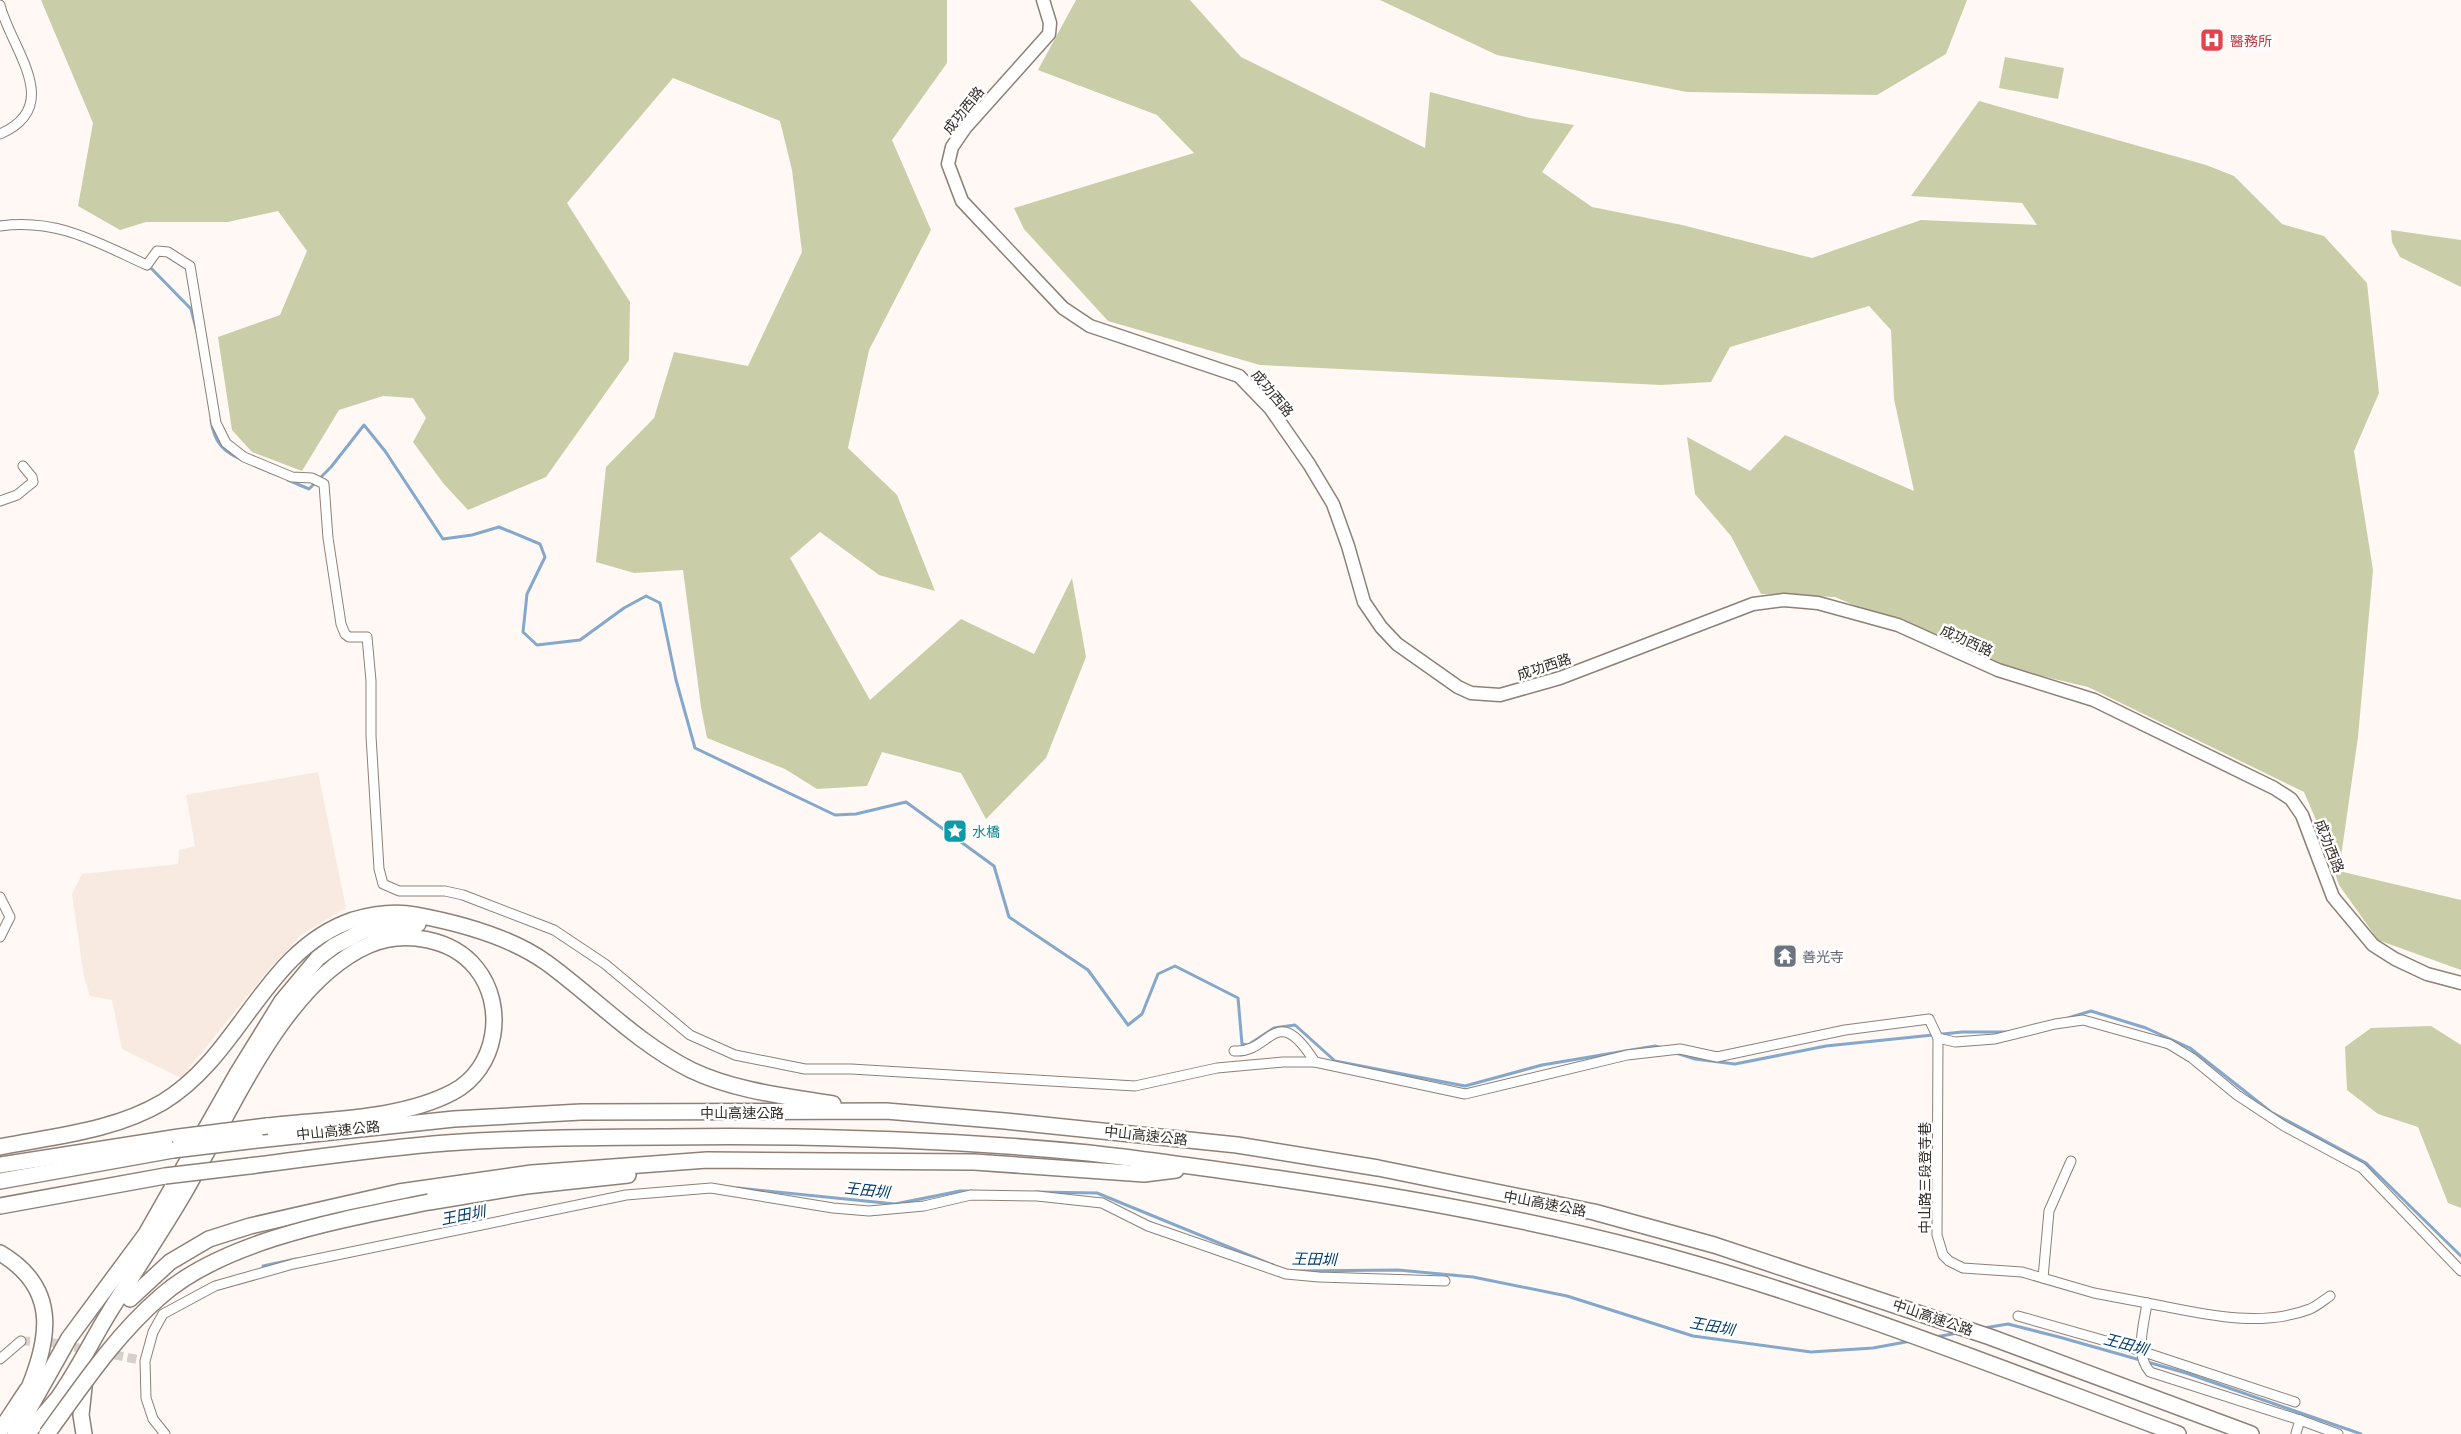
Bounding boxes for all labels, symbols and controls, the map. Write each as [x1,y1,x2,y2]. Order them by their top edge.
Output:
hospital icon: 醫務所 [2199,27,2225,53]
place label: 醫務所 [2230,32,2272,49]
street label: 成功西路 [939,83,987,137]
street label: 成功西路 [1248,366,1298,420]
street label: 成功西路 [1938,621,1996,659]
street label: 成功西路 [1515,649,1573,683]
street label: 成功西路 [2312,817,2348,875]
place icon: 水橋 [942,818,968,844]
place label: 水橋 [972,823,1000,840]
temple icon: 善光寺 [1772,943,1798,969]
place label: 善光寺 [1802,948,1844,965]
street label: 中山高速公路 [700,1104,784,1121]
street label: 中山高速公路 [295,1117,381,1143]
street label: 中山高速公路 [1103,1122,1189,1148]
street label: 中山路三段登寺巷 [1916,1122,1933,1234]
water label: 王田圳 [844,1178,892,1202]
street label: 中山高速公路 [1502,1187,1588,1219]
water label: 王田圳 [439,1201,489,1229]
water label: 王田圳 [1291,1249,1339,1269]
street label: 中山高速公路 [1891,1295,1975,1339]
water label: 王田圳 [1688,1313,1738,1340]
water label: 王田圳 [2102,1329,2152,1360]

